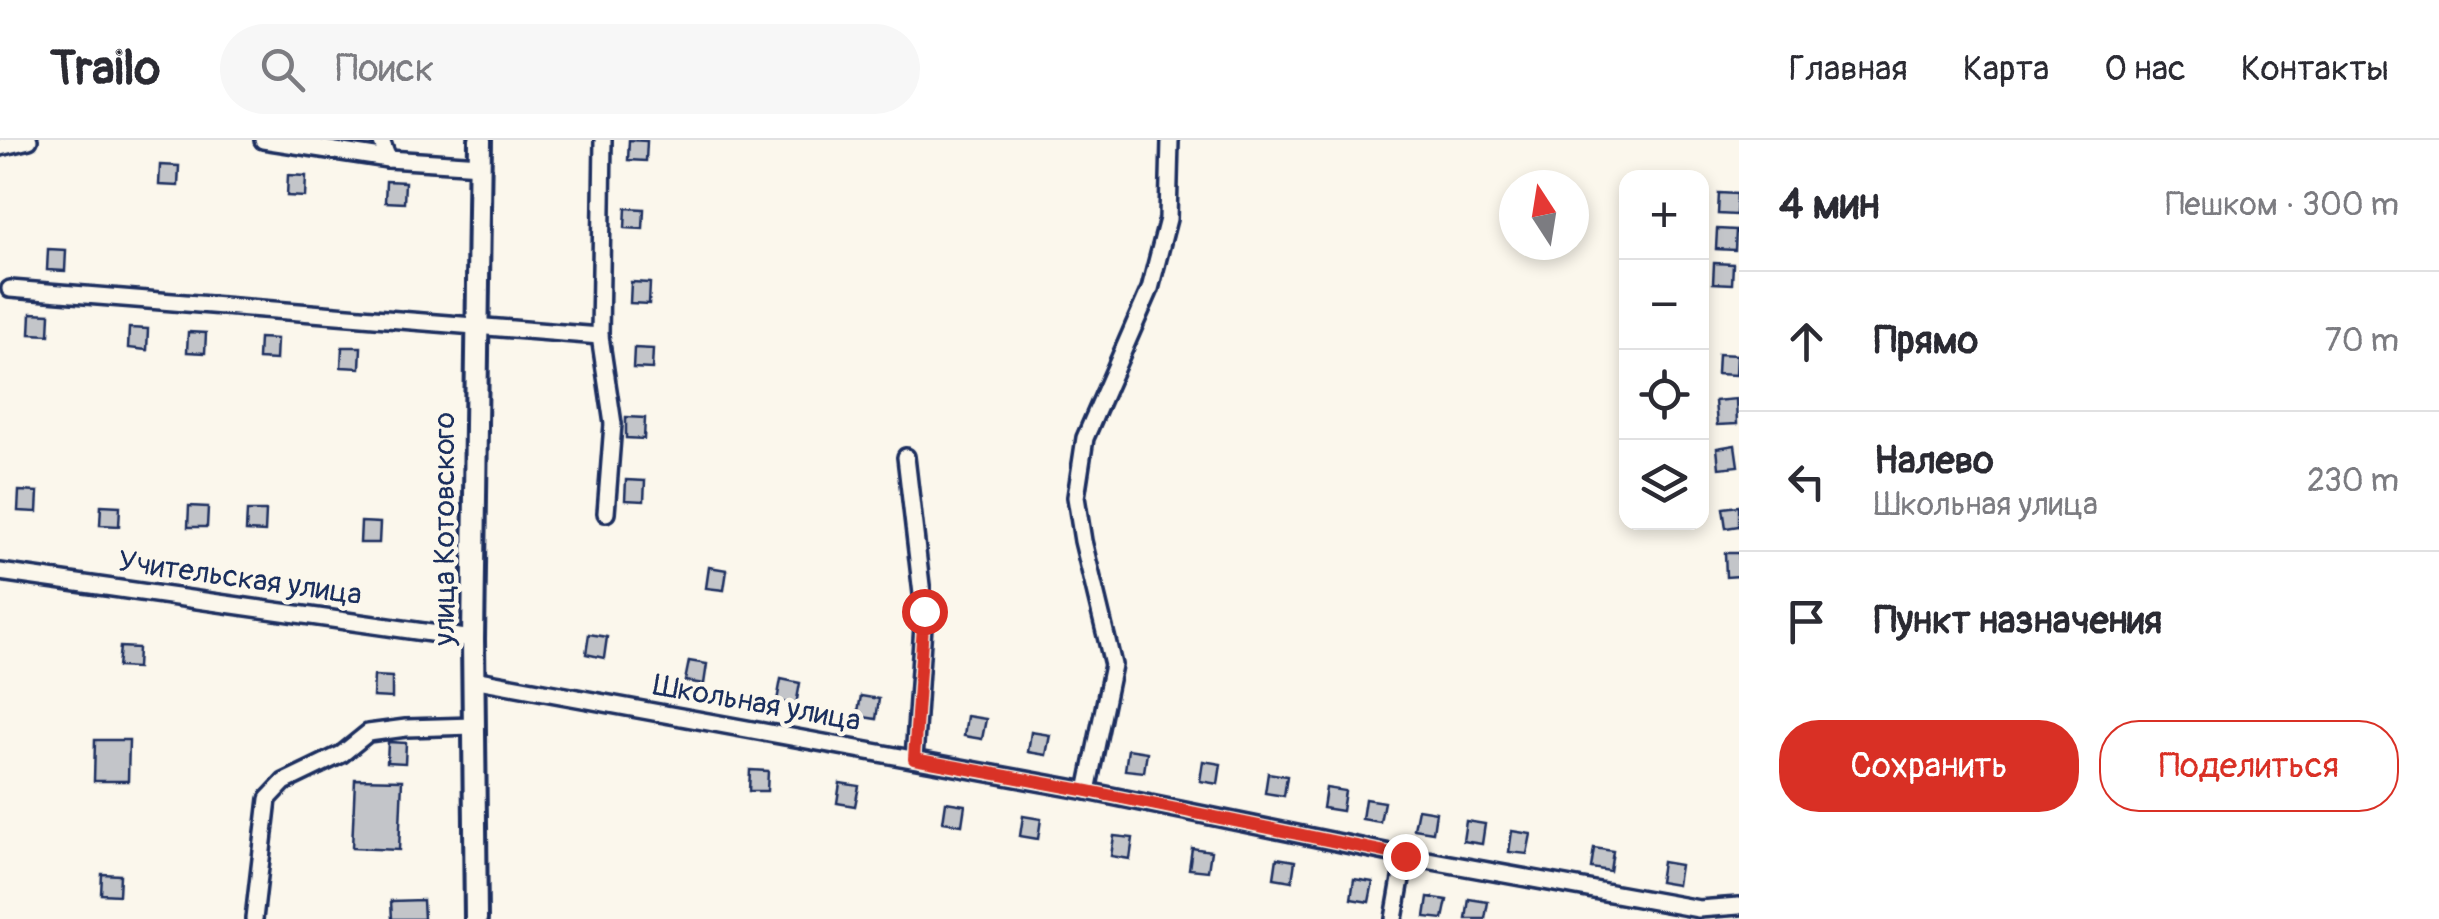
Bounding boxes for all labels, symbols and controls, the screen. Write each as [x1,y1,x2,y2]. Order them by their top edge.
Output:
search box [220,24,920,114]
text: Trailo [50,39,160,99]
icon: search [255,42,310,97]
text: Поиск [335,45,434,93]
text: Главная [1789,47,1908,91]
text: Карта [1963,47,2049,91]
text: О нас [2104,47,2186,91]
text: Контакты [2241,47,2389,91]
north arrow [1499,170,1589,260]
map controls [1619,170,1709,530]
button: + [1619,170,1709,260]
text: 4 мин [1779,179,1880,231]
text: Пешком · 300 m [2165,185,2399,225]
button: − [1619,260,1709,350]
icon: ahead [1779,314,1834,369]
text: Прямо [1874,317,1978,365]
text: 70 m [2325,321,2399,361]
button: locate [1619,350,1709,440]
street label: улица Котовского [426,412,463,647]
text: Налево [1874,437,1994,485]
button: layers [1619,440,1709,530]
icon: left [1779,454,1834,509]
text: 230 m [2307,461,2399,501]
text: Школьная улица [1874,485,2098,525]
street label: Учительская улица [116,543,364,613]
route start [902,589,948,635]
icon: arrive [1779,594,1834,649]
text: Пункт назначения [1874,597,2162,645]
street label: Школьная улица [650,667,864,739]
button: Сохранить [1779,720,2079,812]
button: Поделиться [2099,720,2399,812]
route end [1383,834,1429,880]

